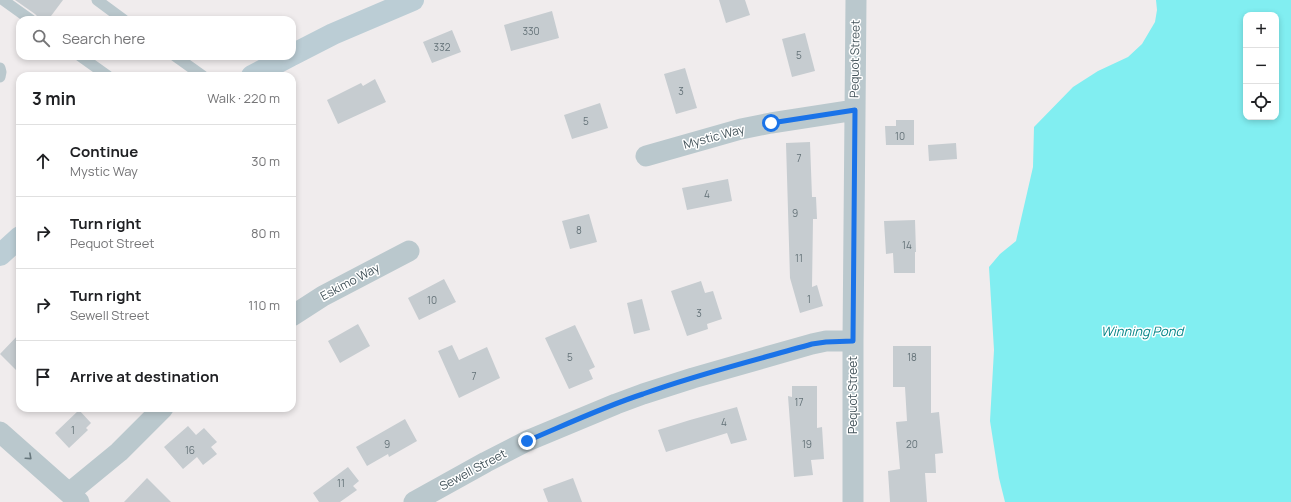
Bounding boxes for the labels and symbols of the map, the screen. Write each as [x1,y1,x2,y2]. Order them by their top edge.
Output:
street label: Pequot Street [845,20,864,98]
house number: 330 [522,24,540,38]
house number: 332 [434,40,451,54]
house number: 5 [796,48,802,62]
house number: 3 [678,84,684,98]
house number: 5 [583,114,589,128]
route start [762,114,780,132]
street label: Mystic Way [681,120,747,153]
house number: 10 [895,129,905,143]
house number: 7 [796,151,802,165]
house number: 4 [704,187,710,201]
house number: 9 [792,206,798,220]
house number: 8 [576,223,582,237]
house number: 14 [902,238,912,252]
house number: 11 [795,251,803,265]
street label: Eskimo Way [317,259,383,304]
house number: 1 [807,292,811,306]
house number: 10 [427,293,437,307]
house number: 3 [696,306,702,320]
water label: Winning Pond [1101,322,1185,340]
house number: 5 [567,350,573,364]
house number: 18 [907,350,917,364]
street label: Pequot Street [844,356,861,434]
house number: 7 [471,369,477,383]
house number: 17 [795,395,803,409]
house number: 4 [721,415,727,429]
house number: 1 [71,423,75,437]
route end [518,432,536,450]
house number: 9 [384,437,390,451]
house number: 19 [802,437,812,451]
house number: 20 [906,437,918,451]
house number: 16 [185,443,195,457]
street label: Sewell Street [436,445,509,494]
one-way arrow [24,453,32,460]
house number: 11 [337,476,345,490]

